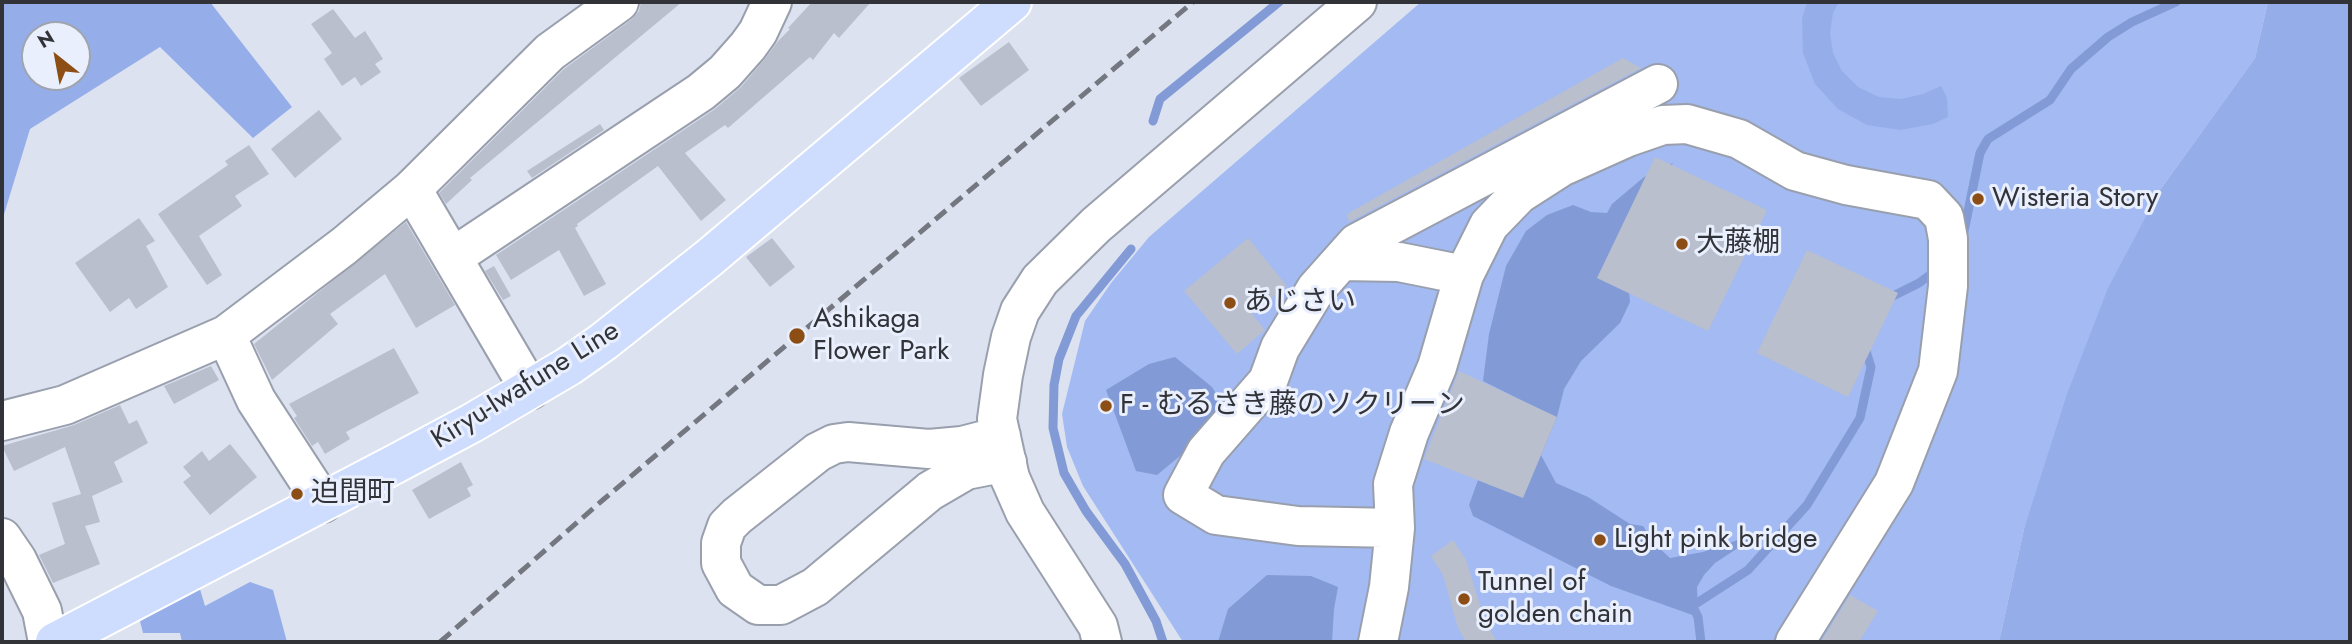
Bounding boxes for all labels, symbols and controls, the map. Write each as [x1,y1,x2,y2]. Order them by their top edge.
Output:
north arrow [21,21,91,91]
text: N [33,24,59,55]
place label: Wisteria Story [1992,182,2158,216]
marker: Wisteria Story [1970,191,1986,207]
place label: 大藤棚 [1696,227,1780,261]
marker: 大藤棚 [1674,236,1690,252]
place label: あじさい [1244,286,1356,320]
marker: あじさい [1222,295,1238,311]
place label: Ashikaga Flower Park [813,303,949,369]
street label: Kiryu-Iwafune Line [426,315,626,457]
marker: Ashikaga Flower Park [787,326,807,346]
place label: F - むるさき藤のソクリーン [1120,389,1465,423]
marker: F - むるさき藤のソクリーン [1098,398,1114,414]
place label: 迫間町 [311,477,395,511]
marker: 迫間町 [289,486,305,502]
place label: Light pink bridge [1614,523,1818,557]
marker: Light pink bridge [1592,532,1608,548]
place label: Tunnel of golden chain [1478,566,1633,632]
marker: Tunnel of golden chain [1456,591,1472,607]

